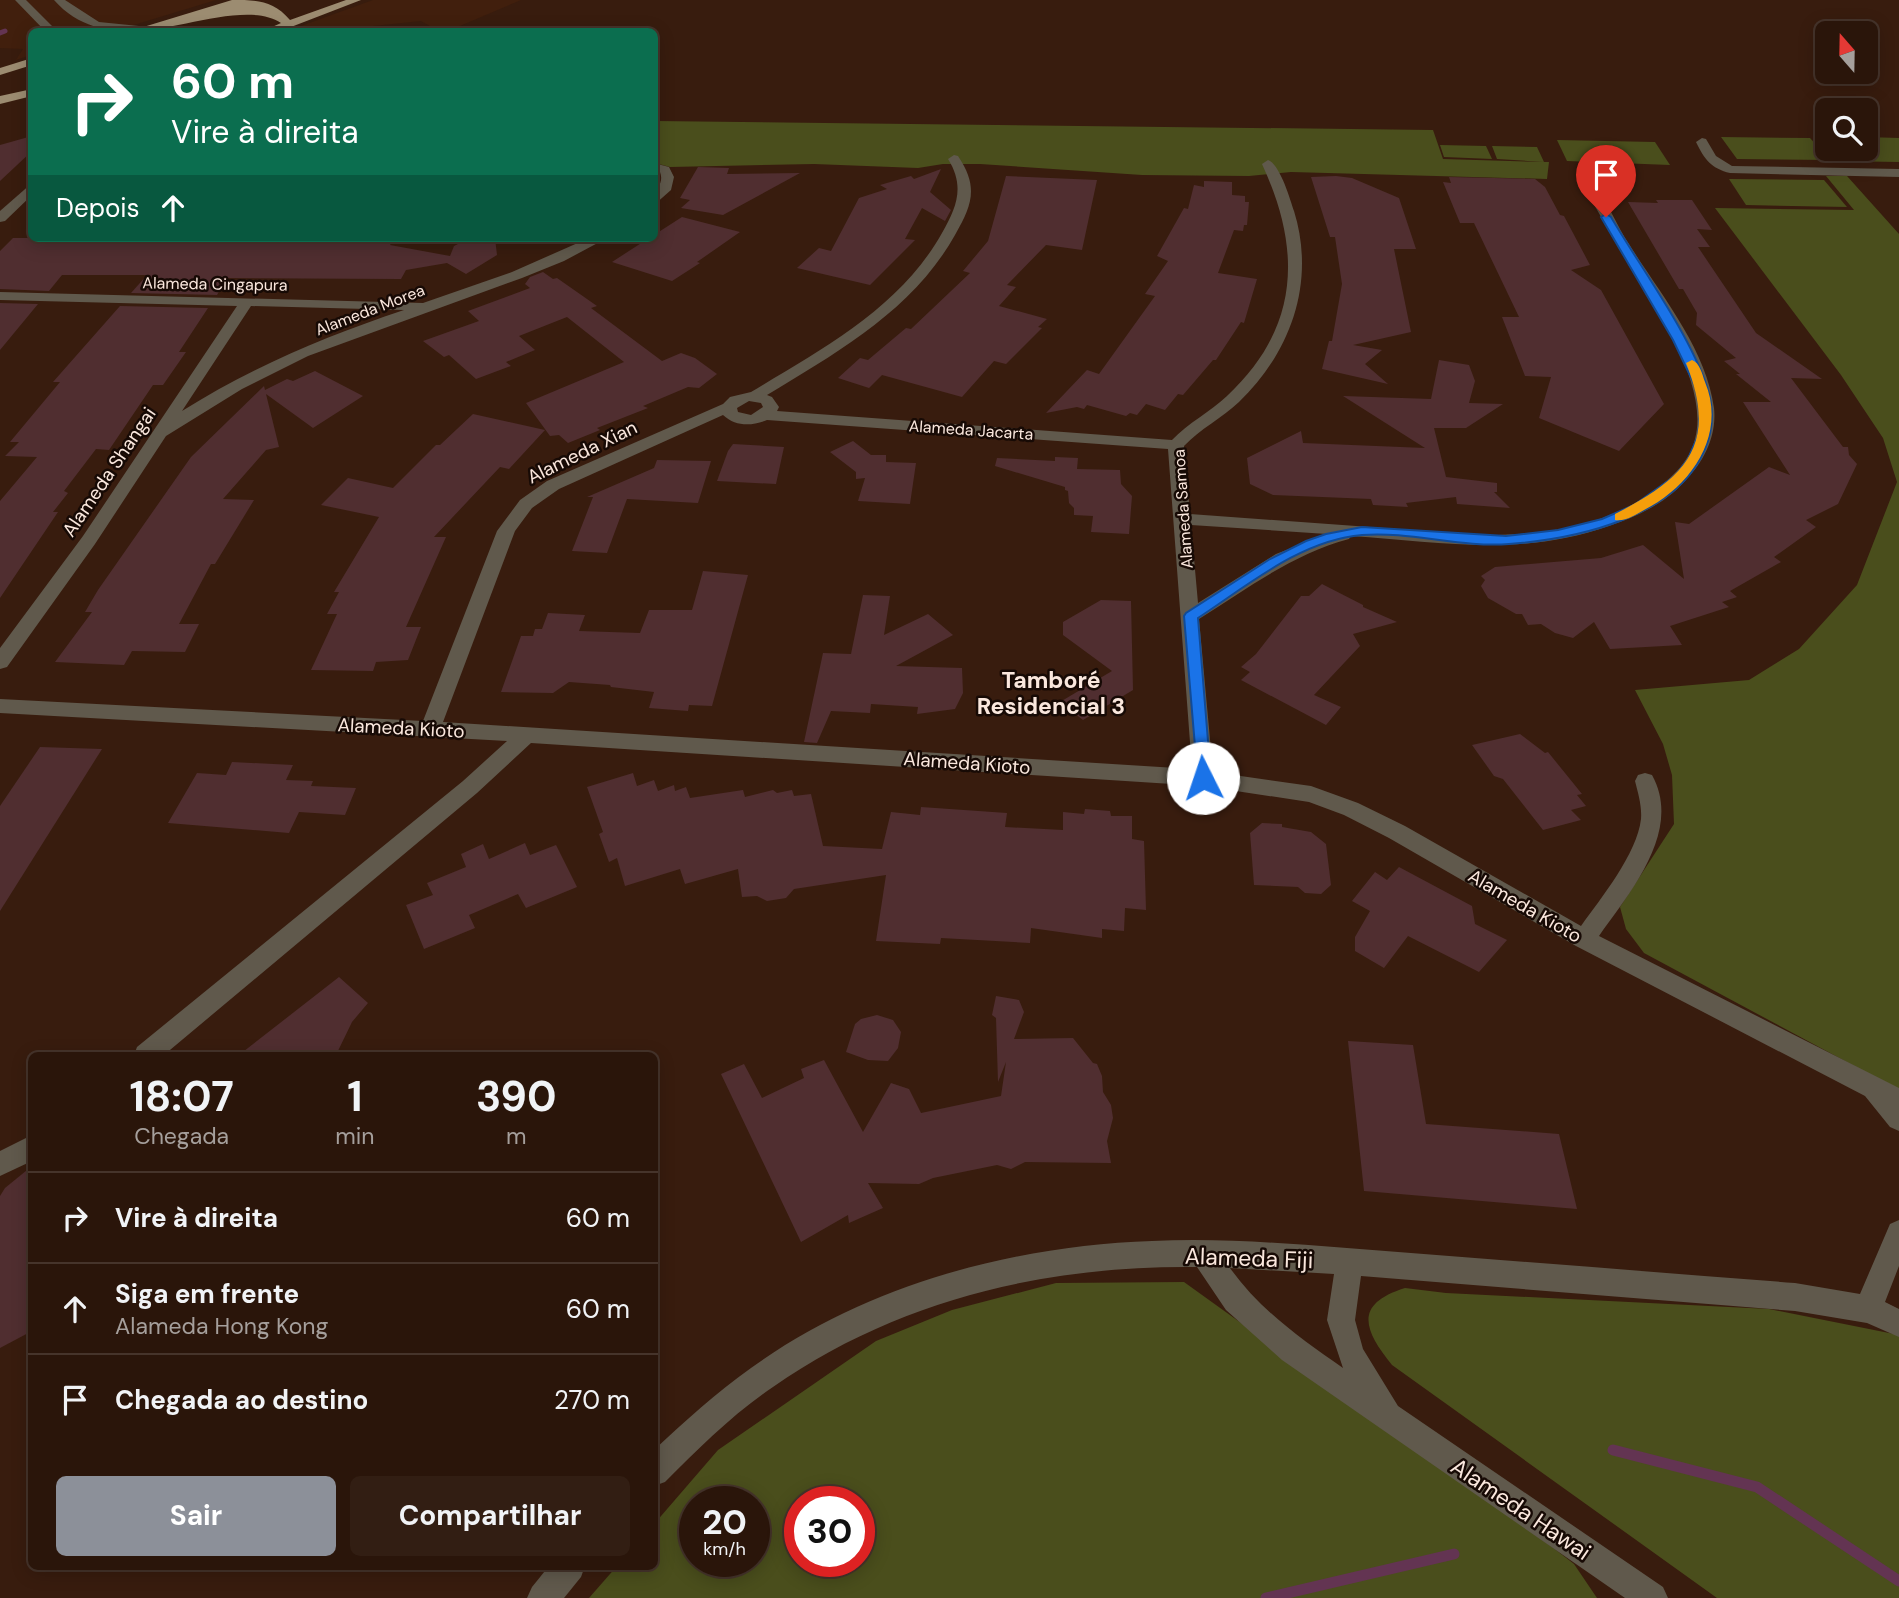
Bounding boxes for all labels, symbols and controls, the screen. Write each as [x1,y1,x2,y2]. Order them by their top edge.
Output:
north arrow [1815,21,1878,84]
map controls [1815,21,1878,161]
text: 60 m [171,49,294,113]
icon: right [56,56,147,147]
button: search [1815,98,1878,161]
text: Vire à direita [171,111,359,153]
pin [1576,145,1636,217]
icon: arrive [1587,156,1625,194]
icon: ahead [154,189,192,227]
text: Depois [56,191,140,225]
street label: Alameda Cingapura [142,272,288,296]
street label: Alameda Morea [312,279,428,341]
street label: Alameda Shangai [56,402,162,542]
street label: Alameda Xian [523,415,641,489]
street label: Alameda Jacarta [908,415,1034,445]
street label: Alameda Samoa [1168,449,1198,569]
district label: Tamboré Residencial 3 [977,665,1125,721]
street label: Alameda Kioto [337,712,465,744]
position arrow [1166,741,1240,815]
street label: Alameda Kioto [903,746,1031,780]
street label: Alameda Kioto [1464,863,1586,949]
text: 18:07 [129,1069,234,1124]
text: 1 [347,1069,363,1124]
text: 390 [476,1069,557,1124]
text: Chegada [134,1121,229,1151]
text: min [335,1121,375,1151]
text: m [506,1121,526,1151]
icon: right [56,1199,94,1237]
text: Vire à direita [115,1201,278,1235]
text: 60 m [566,1201,630,1235]
street label: Alameda Fiji [1184,1241,1314,1275]
text: Siga em frente [115,1277,299,1311]
icon: ahead [56,1290,94,1328]
text: 60 m [566,1292,630,1326]
text: Alameda Hong Kong [115,1311,328,1341]
icon: arrive [56,1381,94,1419]
text: Chegada ao destino [115,1383,368,1417]
text: 270 m [554,1383,630,1417]
street label: Alameda Hawai [1445,1451,1597,1567]
button: Sair [56,1476,336,1556]
button: Compartilhar [350,1476,630,1556]
speed limit sign: 30 [784,1486,875,1577]
text: 20 [702,1499,747,1545]
text: km/h [703,1537,746,1561]

